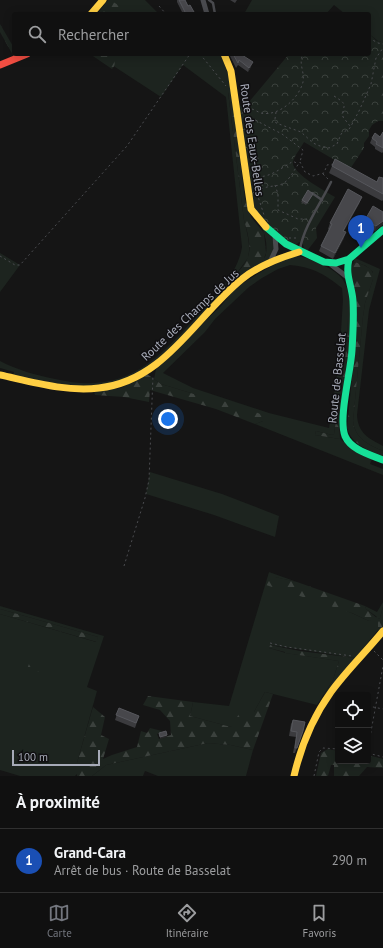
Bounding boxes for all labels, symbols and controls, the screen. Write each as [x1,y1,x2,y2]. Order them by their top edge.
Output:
search box [12,12,371,56]
icon: search [26,23,48,45]
text: Rechercher [58,25,129,44]
street label: Route des Eaux-Belles [237,83,268,197]
pin: 1 [348,215,374,248]
street label: Route des Champs de Jus [138,265,242,364]
street label: Route de Basselat [324,332,349,424]
your location [158,409,178,429]
map controls [335,692,371,764]
button: locate [335,692,371,728]
button: layers [335,728,371,764]
scale bar [12,748,100,767]
text: 100 m [18,750,48,764]
text: À proximité [16,791,100,813]
text: Grand-Cara [54,843,126,862]
text: 1 [25,852,33,869]
text: 290 m [332,852,367,869]
text: Arrêt de bus · Route de Basselat [54,862,231,879]
tab: Carte [47,902,72,940]
tab: Itinéraire [166,902,209,940]
tab: Favoris [302,902,336,940]

